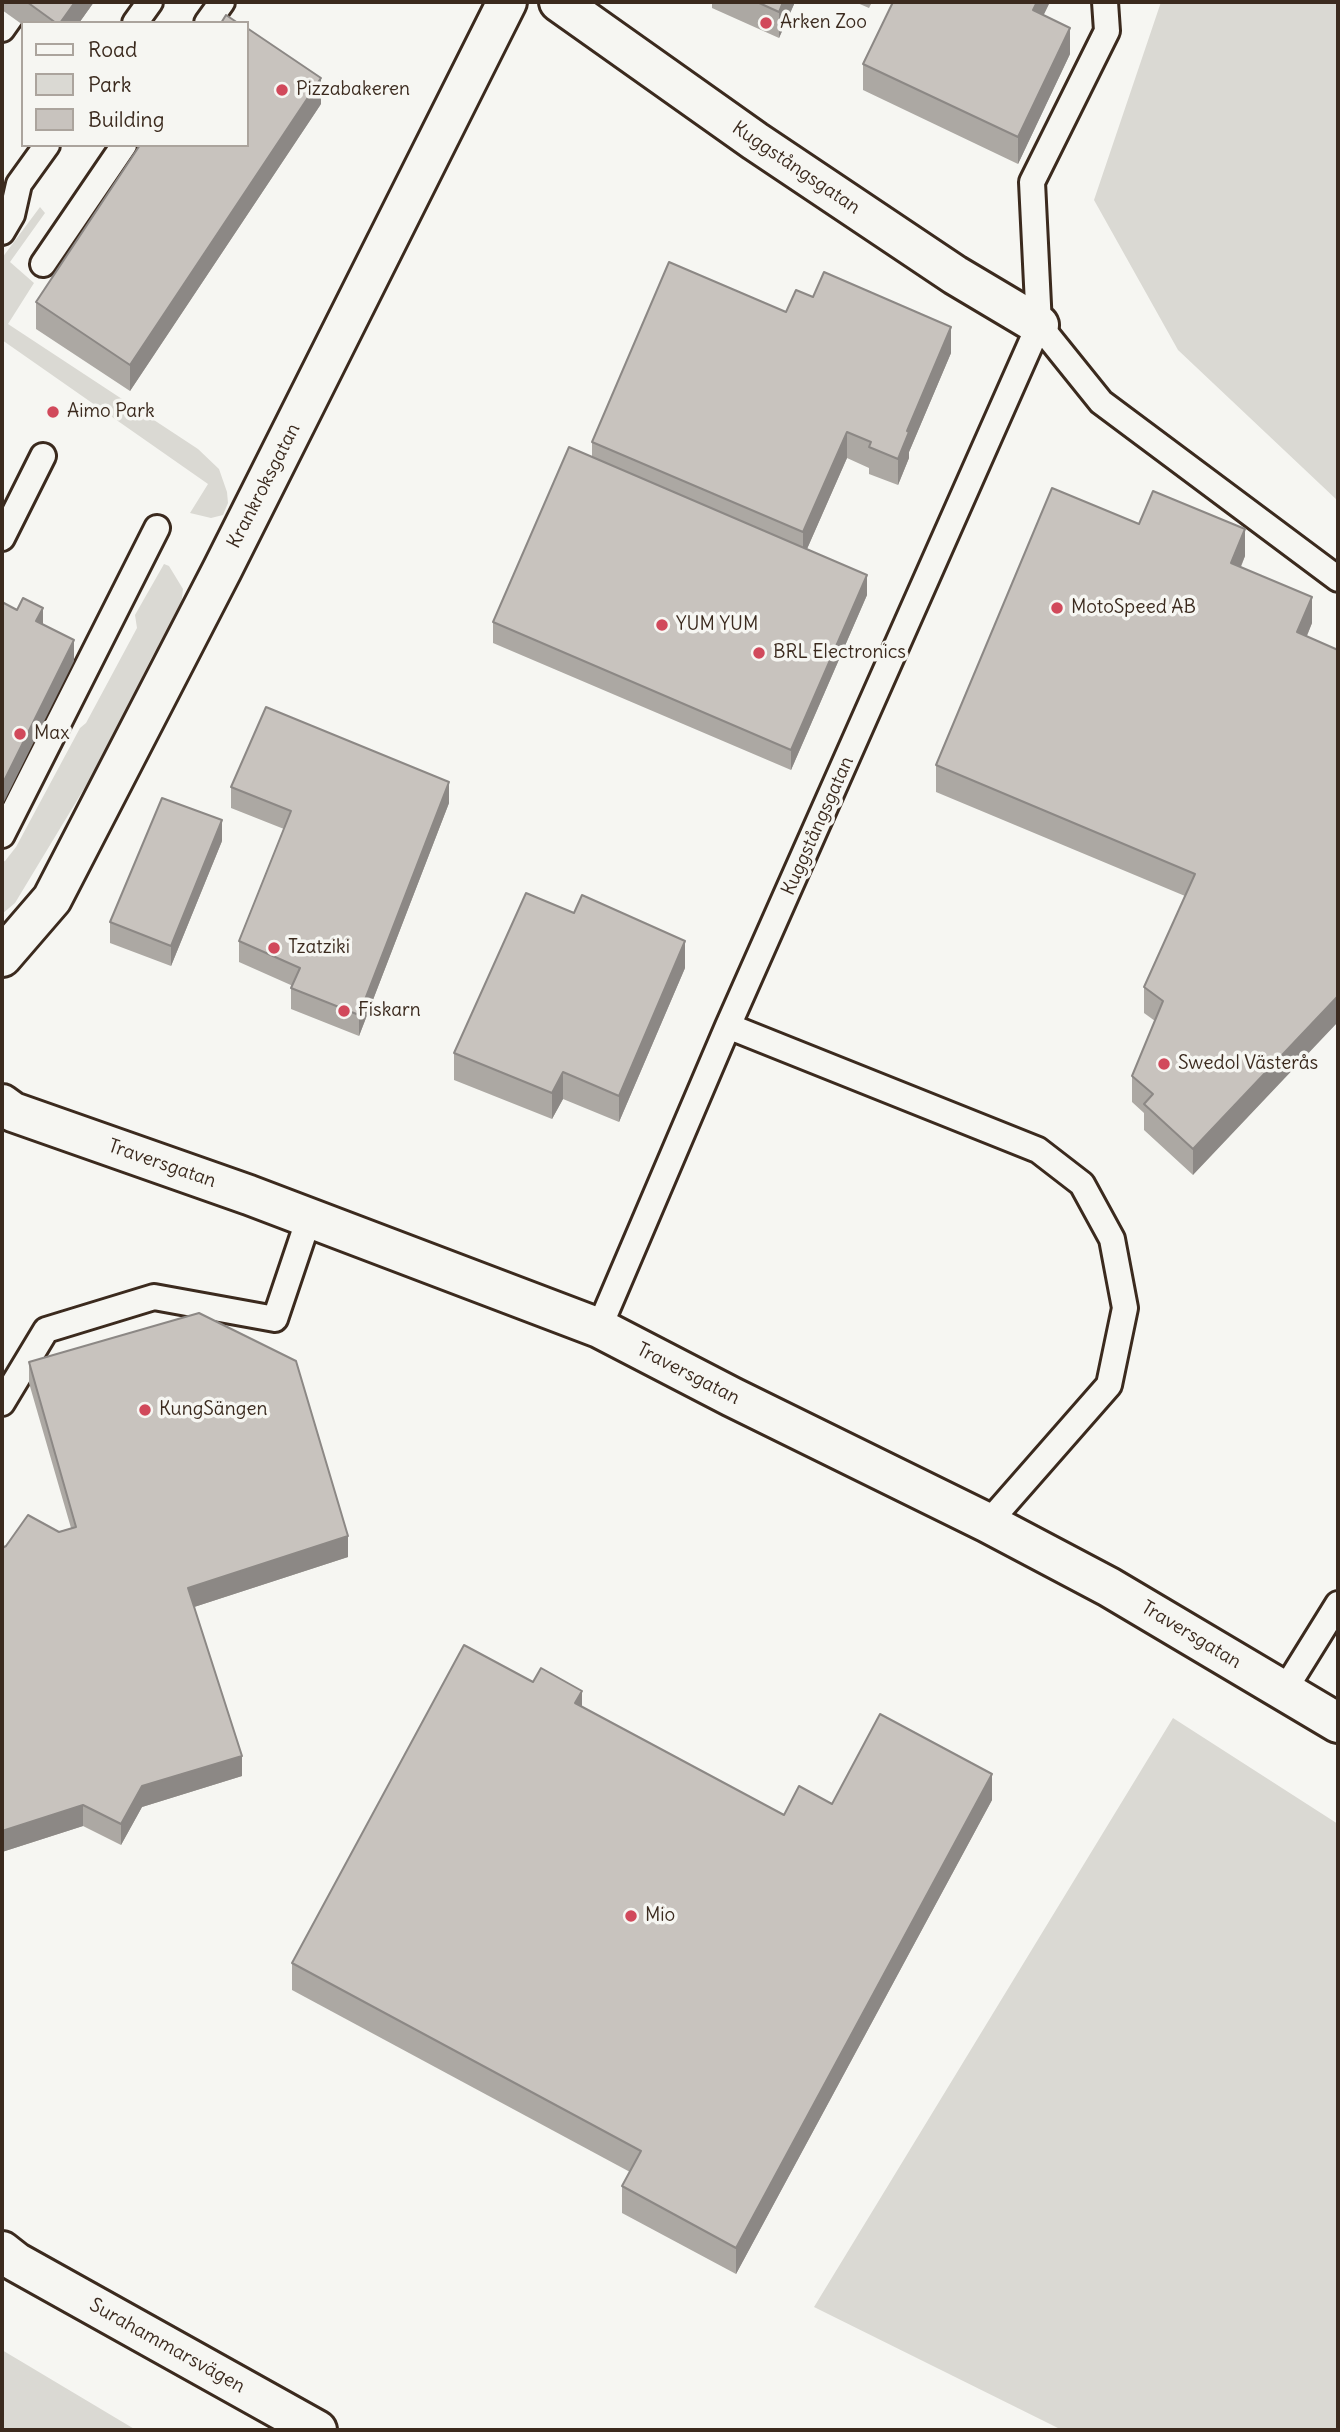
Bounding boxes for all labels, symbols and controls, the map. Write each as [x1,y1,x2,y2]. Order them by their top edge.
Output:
place label: Arken Zoo [780,12,867,34]
marker: Arken Zoo [758,15,774,31]
legend [21,21,248,147]
text: Road [88,36,137,63]
text: Park [88,71,131,98]
place label: Pizzabakeren [296,79,410,101]
marker: Pizzabakeren [274,82,290,98]
text: Building [88,106,164,133]
street label: Kuggstångsgatan [728,117,864,219]
place label: Aimo Park [67,401,155,423]
marker: Aimo Park [45,404,61,420]
street label: Krankroksgatan [223,420,305,552]
place label: MotoSpeed AB [1071,597,1196,619]
marker: MotoSpeed AB [1049,600,1065,616]
place label: YUM YUM [676,614,758,636]
marker: YUM YUM [654,617,670,633]
place label: BRL Electronics [773,642,906,664]
marker: BRL Electronics [751,645,767,661]
place label: Max [34,723,69,745]
marker: Max [12,726,28,742]
street label: Kuggstångsgatan [777,753,859,899]
place label: Tzatziki [288,937,350,959]
marker: Tzatziki [266,940,282,956]
place label: Fiskarn [358,1000,421,1022]
marker: Fiskarn [336,1003,352,1019]
place label: Swedol Västerås [1178,1053,1318,1075]
marker: Swedol Västerås [1156,1056,1172,1072]
street label: Traversgatan [105,1135,219,1193]
street label: Traversgatan [633,1338,743,1410]
place label: KungSängen [159,1399,267,1421]
marker: KungSängen [137,1402,153,1418]
street label: Traversgatan [1137,1596,1245,1674]
place label: Mio [645,1905,675,1927]
marker: Mio [623,1908,639,1924]
street label: Surahammarsvägen [85,2294,249,2398]

